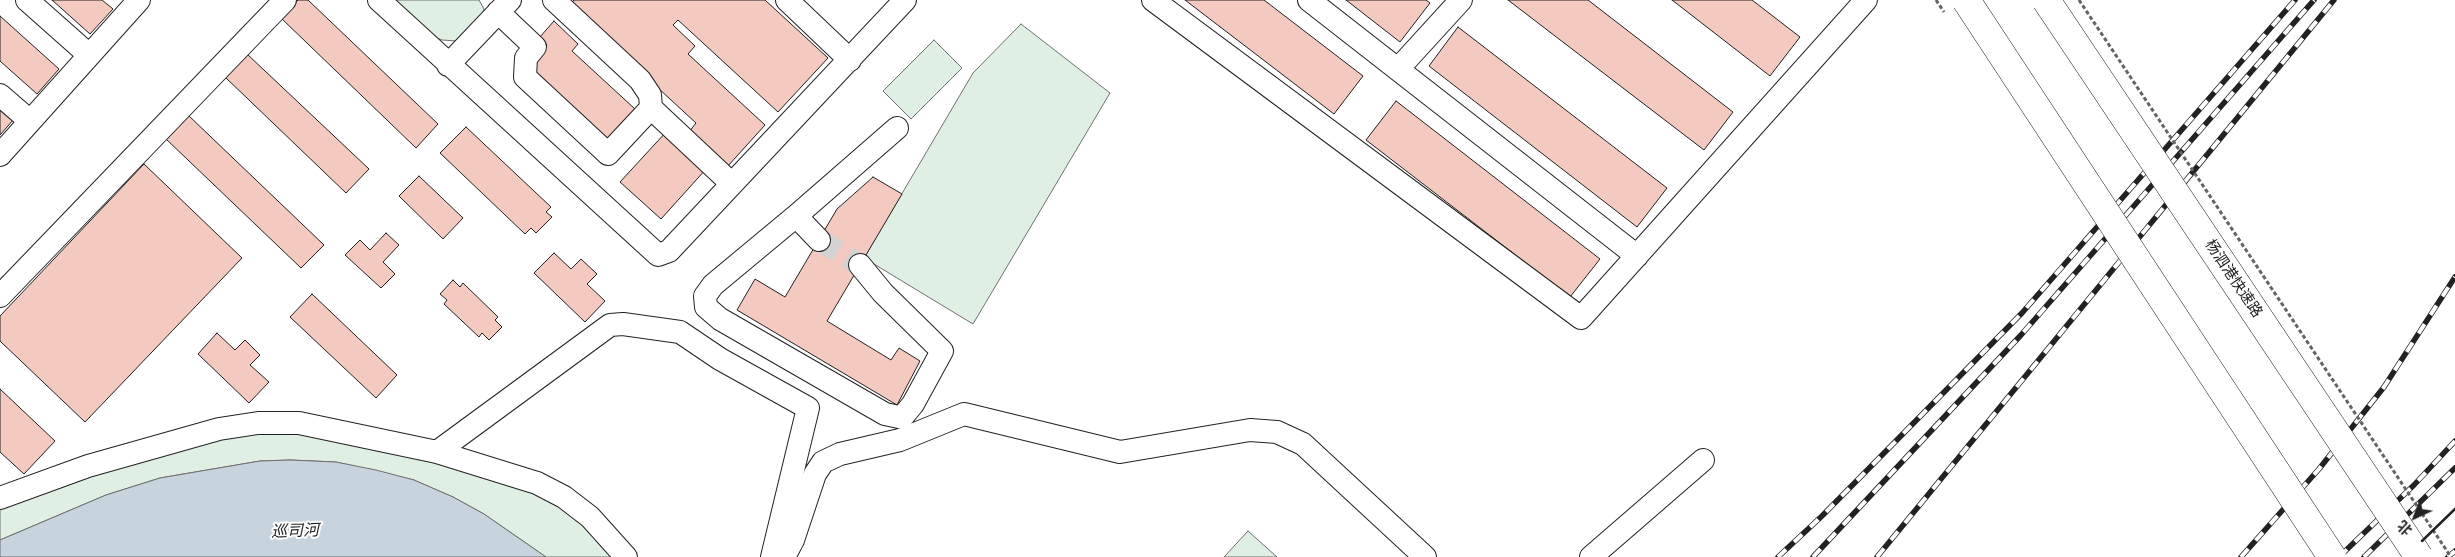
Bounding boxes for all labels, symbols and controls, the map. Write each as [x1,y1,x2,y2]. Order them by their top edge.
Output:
street label: 杨泗港快速路 [2200,237,2266,321]
north arrow [2390,492,2440,542]
text: 北 [2393,516,2417,540]
water label: 巡司河 [271,522,319,542]

